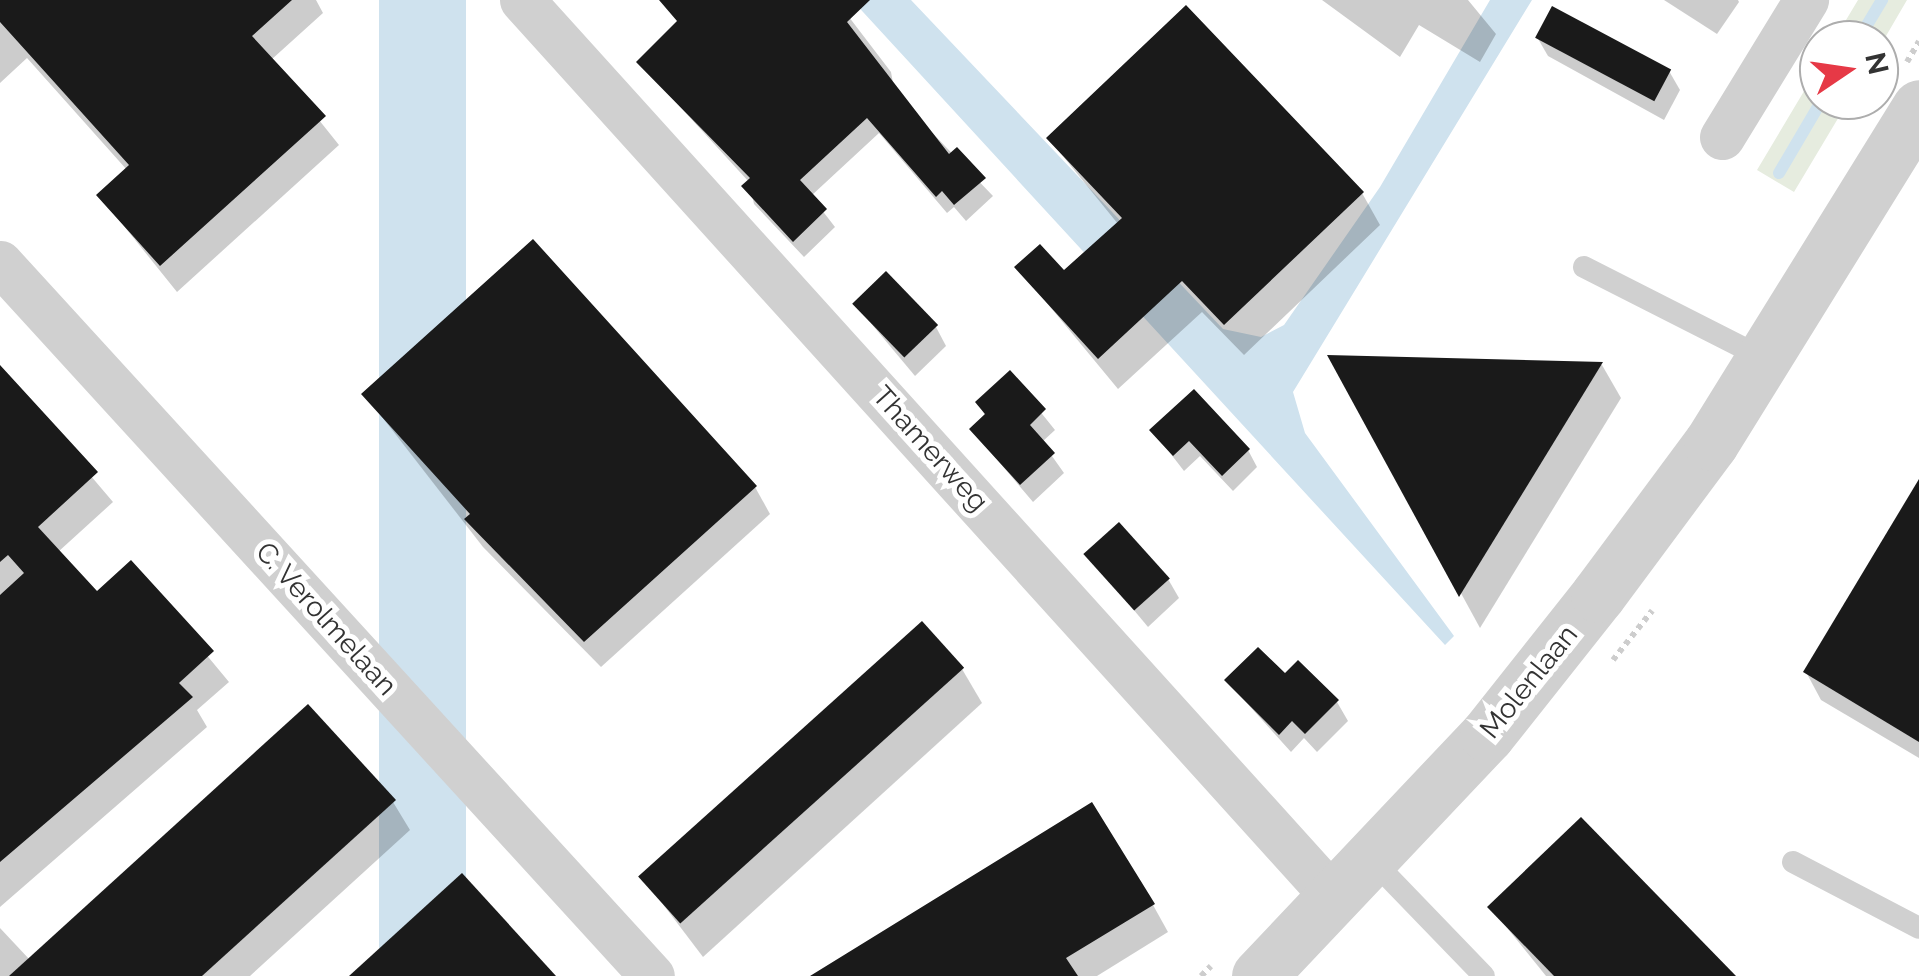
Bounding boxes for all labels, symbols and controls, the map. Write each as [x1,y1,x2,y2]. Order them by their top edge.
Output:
north arrow [1799,20,1899,120]
text: N [1858,49,1895,78]
street label: Thamerweg [865,380,995,518]
street label: C. Verolmelaan [248,535,404,703]
street label: Molenlaan [1473,619,1585,745]

